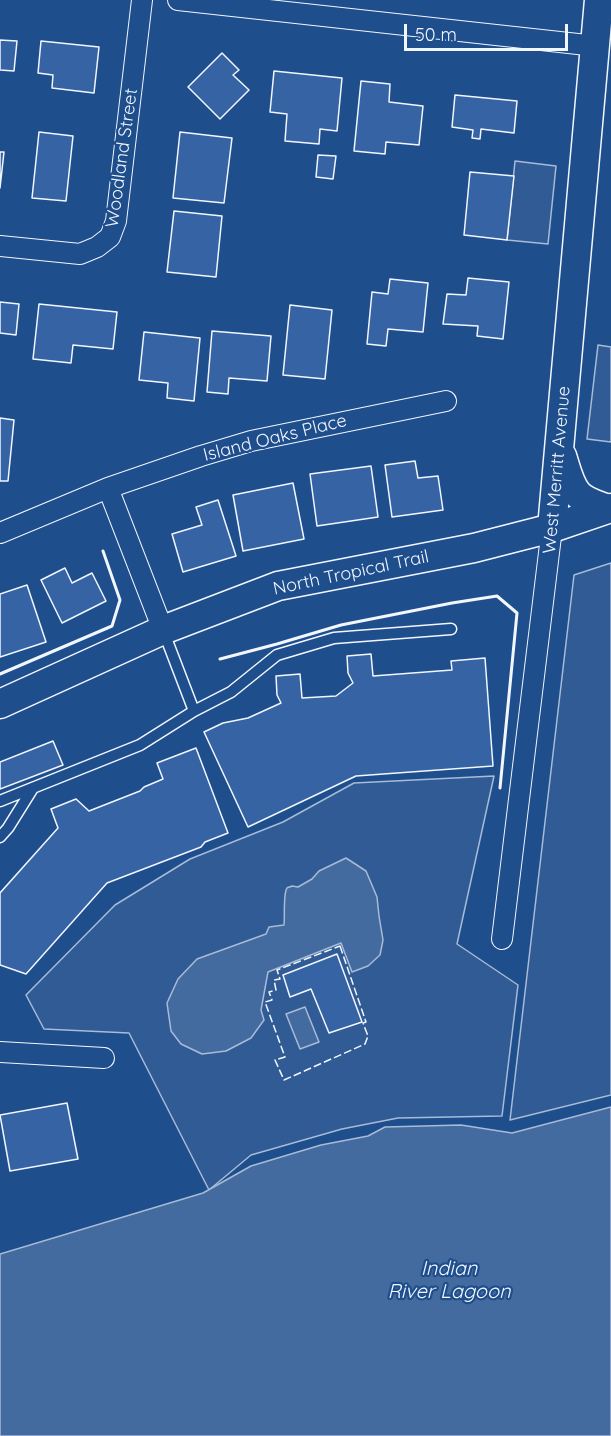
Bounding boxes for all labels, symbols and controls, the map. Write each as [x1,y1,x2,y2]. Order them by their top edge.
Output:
scale bar [407,12,570,50]
text: 50 m [415,23,457,46]
street label: Woodland Street [102,87,142,229]
street label: West Merritt Avenue [539,385,575,555]
street label: Island Oaks Place [201,410,349,466]
street label: North Tropical Trail [271,546,431,600]
water label: Indian River Lagoon [387,1257,511,1304]

